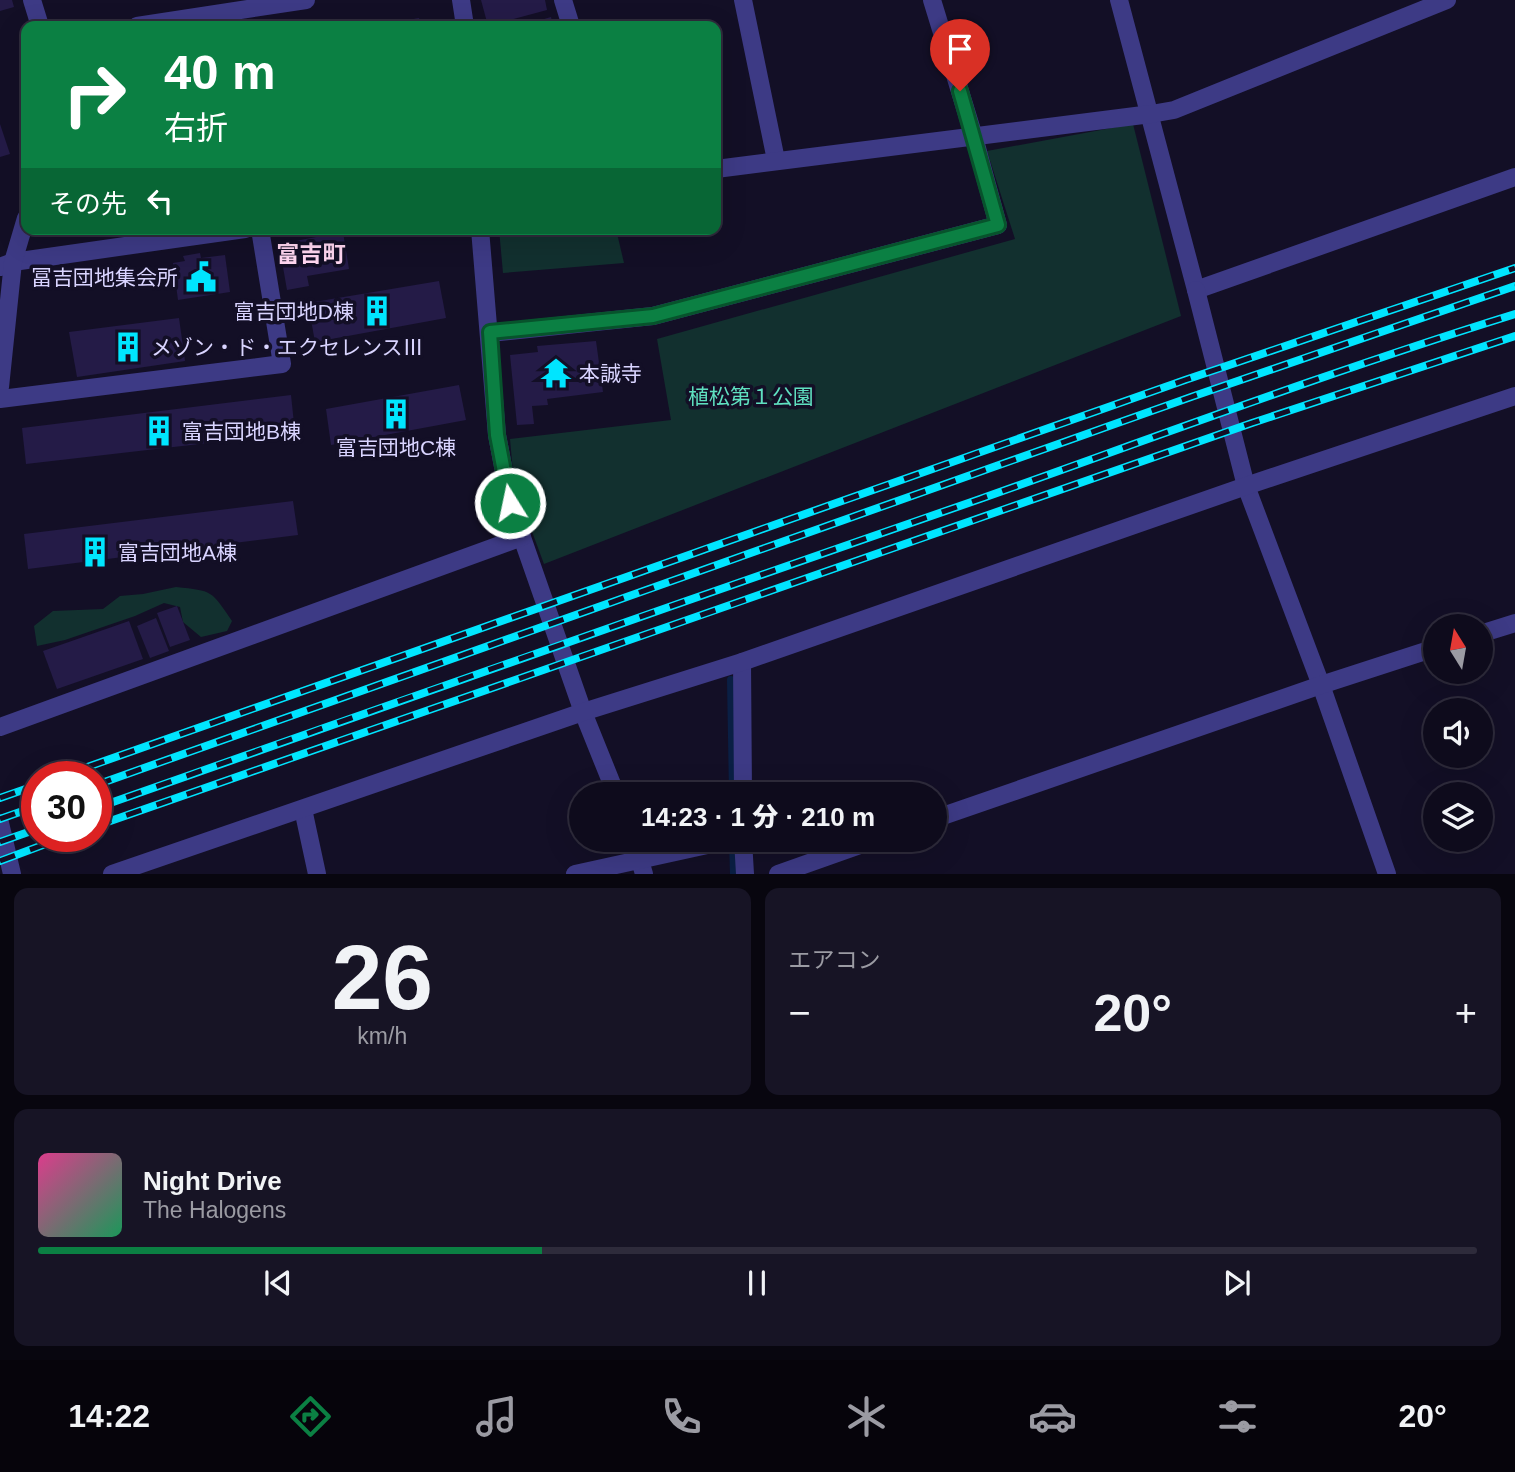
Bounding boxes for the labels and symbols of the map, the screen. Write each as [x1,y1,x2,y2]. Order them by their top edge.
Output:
pin [930,19,990,91]
district label: 富吉町 [277,241,346,267]
public building icon: 冨吉団地集会所 [184,260,218,294]
place label: 冨吉団地集会所 [31,266,178,289]
building icon: 富吉団地D棟 [360,294,394,328]
place label: 富吉団地D棟 [234,300,354,323]
building icon: メゾン・ド・エクセレンスⅢ [111,330,145,364]
place label: メゾン・ド・エクセレンスⅢ [151,336,424,359]
temple icon: 本誠寺 [539,356,573,390]
place label: 本誠寺 [579,362,642,385]
park label: 植松第１公園 [688,385,814,408]
building icon: 富吉団地C棟 [379,397,413,431]
building icon: 富吉団地B棟 [142,414,176,448]
place label: 富吉団地B棟 [182,420,301,443]
place label: 富吉団地C棟 [336,436,456,459]
position arrow [473,466,547,540]
building icon: 富吉団地A棟 [78,535,112,569]
place label: 富吉団地A棟 [118,541,237,564]
north arrow [1423,614,1493,684]
speed limit sign: 30 [21,761,112,852]

